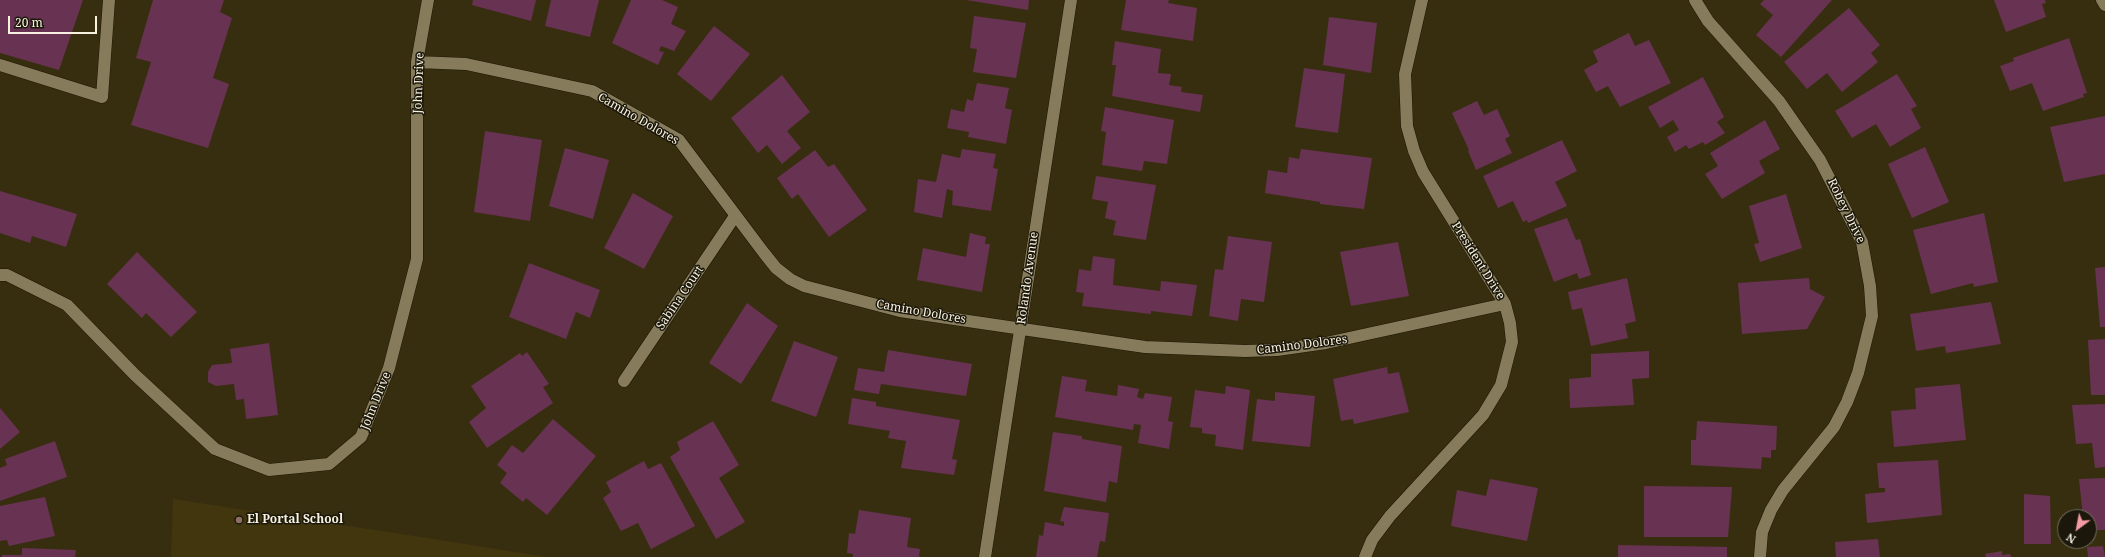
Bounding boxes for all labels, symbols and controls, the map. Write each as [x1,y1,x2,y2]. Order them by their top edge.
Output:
scale bar [10,8,99,34]
text: 20 m [15,14,43,31]
street label: John Drive [411,52,427,114]
street label: Camino Dolores [595,90,681,148]
street label: Robey Drive [1824,176,1868,246]
street label: President Drive [1448,219,1508,303]
street label: Rolando Avenue [1014,231,1042,325]
street label: Sabina Court [653,263,707,333]
street label: Camino Dolores [875,297,967,327]
street label: Camino Dolores [1256,332,1348,358]
street label: John Drive [358,370,394,432]
north arrow [2057,509,2097,549]
place label: El Portal School [247,513,343,527]
marker: El Portal School [234,515,244,525]
text: N [2063,530,2079,547]

